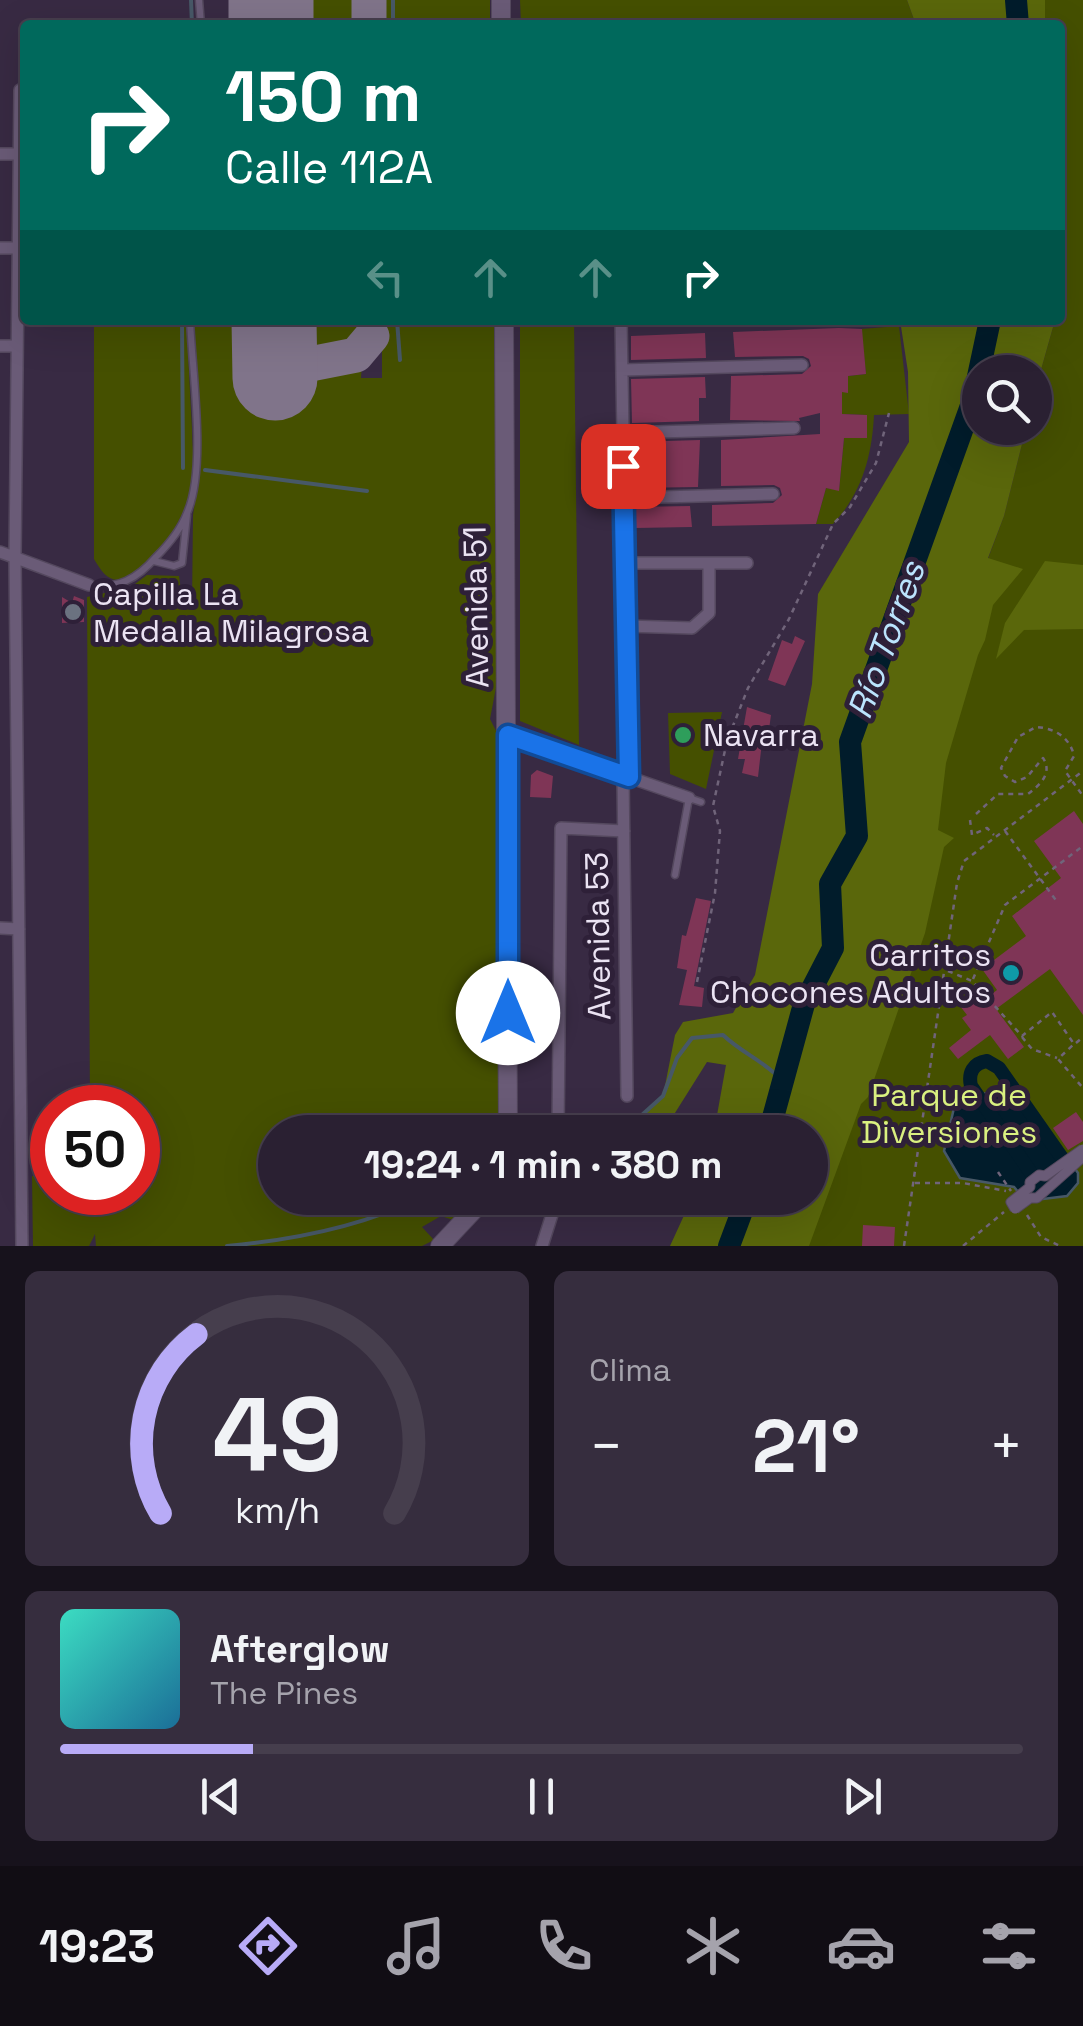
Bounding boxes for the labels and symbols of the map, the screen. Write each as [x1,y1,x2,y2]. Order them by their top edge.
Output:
pin [581,424,666,509]
street label: Avenida 51 [455,526,497,688]
water label: Río Torres [837,554,935,725]
place label: Capilla La Medalla Milagrosa [93,574,369,651]
marker: Capilla La Medalla Milagrosa [62,601,84,623]
place label: Navarra [703,715,819,755]
marker: Navarra [672,724,694,746]
street label: Avenida 53 [577,851,619,1021]
place label: Carritos Chocones Adultos [710,935,991,1012]
position arrow [456,961,560,1065]
marker: Carritos Chocones Adultos [1000,962,1022,984]
park label: Parque de Diversiones [861,1075,1037,1152]
speed limit sign: 50 [30,1085,160,1215]

